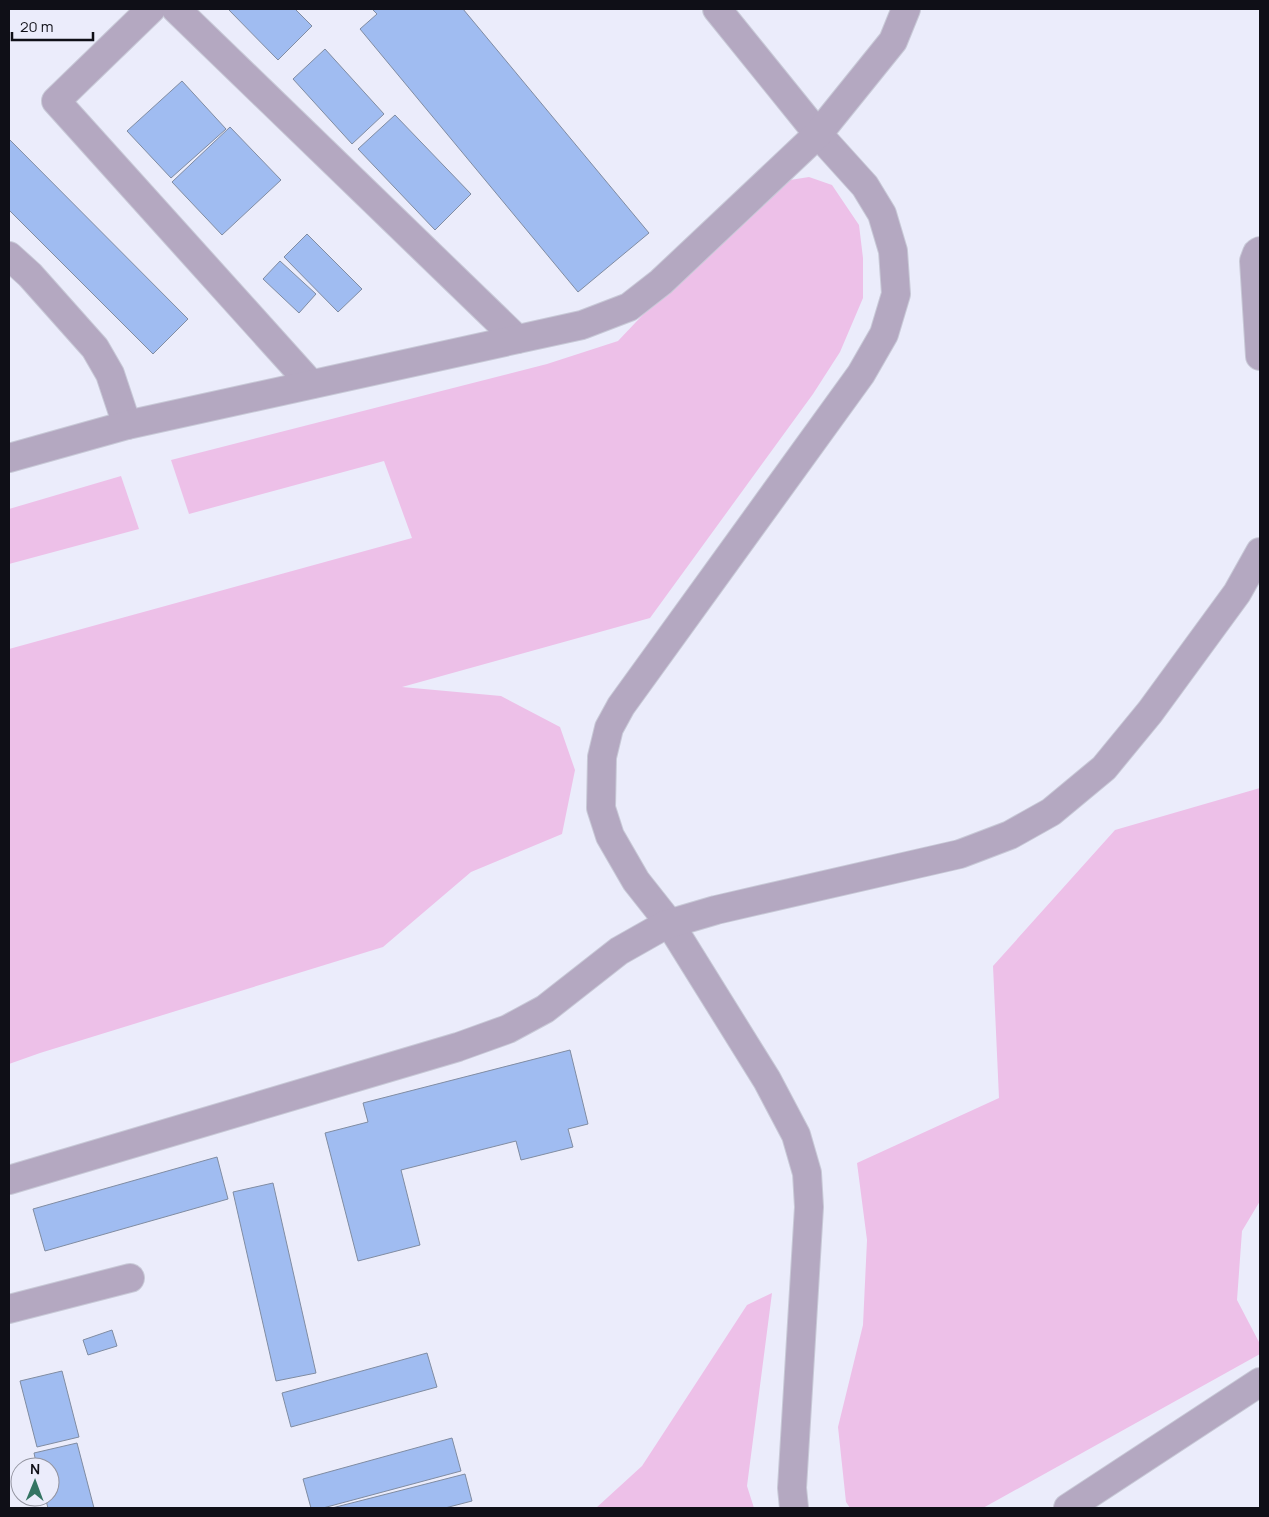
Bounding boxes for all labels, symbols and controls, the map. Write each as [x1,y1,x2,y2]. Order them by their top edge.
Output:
scale bar [12,10,94,42]
text: 20 m [20,16,53,37]
north arrow [10,1457,60,1507]
text: N [30,1459,40,1478]

